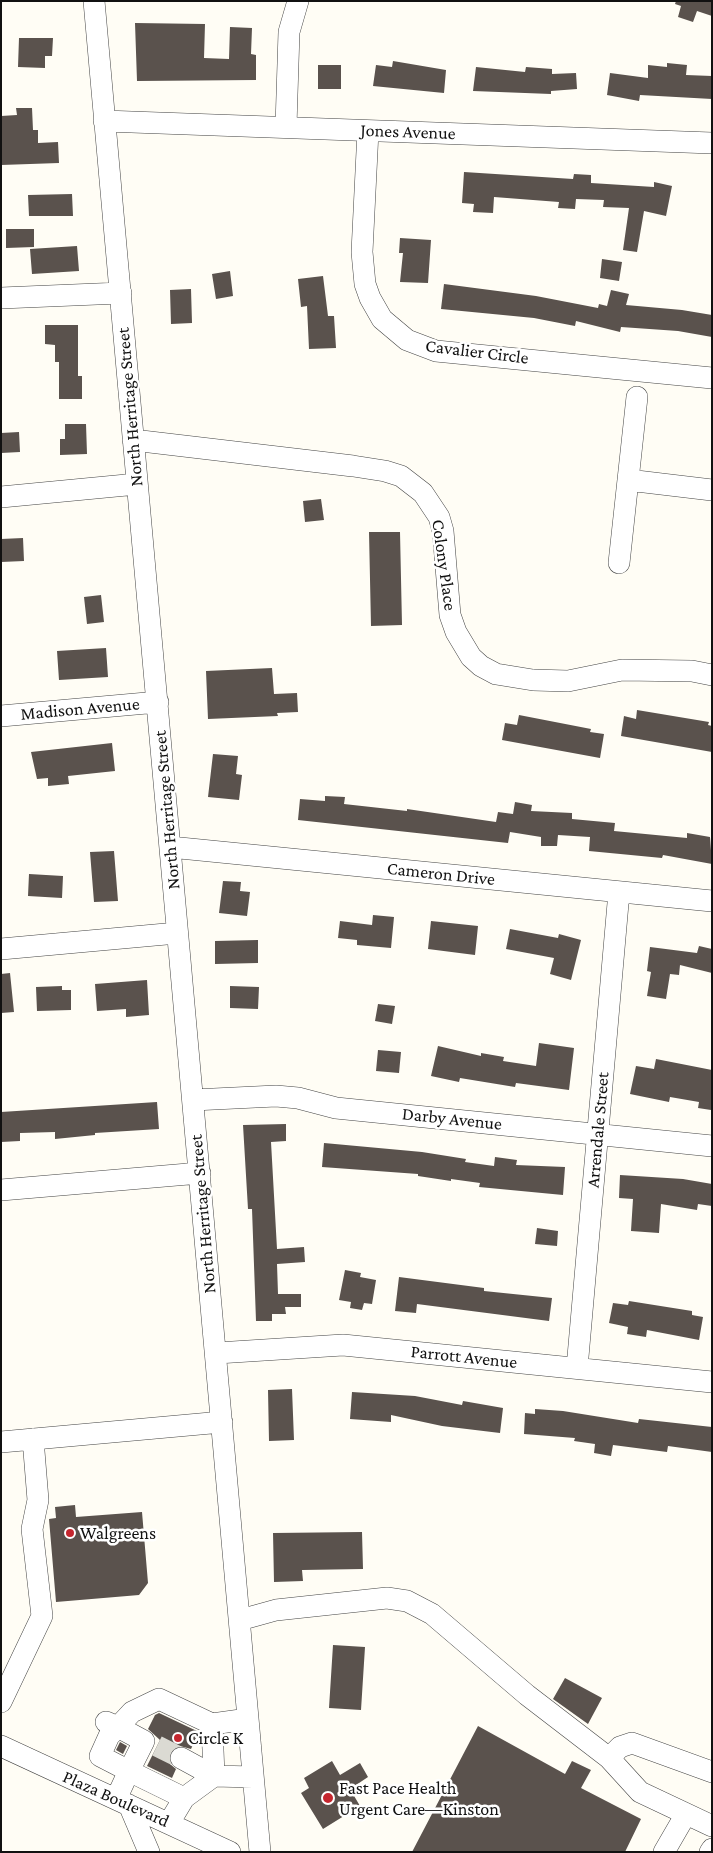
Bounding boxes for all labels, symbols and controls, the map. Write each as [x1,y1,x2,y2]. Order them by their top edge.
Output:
street label: Jones Avenue [360,120,456,144]
street label: North Herritage Street [112,327,148,487]
street label: Cavalier Circle [424,335,530,369]
street label: Colony Place [427,518,461,612]
street label: Madison Avenue [20,693,140,725]
street label: North Herritage Street [149,730,185,890]
street label: Cameron Drive [386,858,496,890]
street label: Arrendale Street [582,1071,614,1189]
street label: Darby Avenue [401,1103,503,1135]
street label: North Herritage Street [185,1134,221,1294]
street label: Parrott Avenue [410,1341,518,1373]
place label: Walgreens [80,1522,156,1544]
marker: Walgreens [64,1527,76,1539]
place label: Circle K [188,1727,243,1749]
marker: Circle K [172,1732,184,1744]
street label: Plaza Boulevard [59,1766,173,1832]
place label: Fast Pace Health Urgent Care—Kinston [339,1777,499,1820]
marker: Fast Pace Health Urgent Care—Kinston [321,1791,335,1805]

